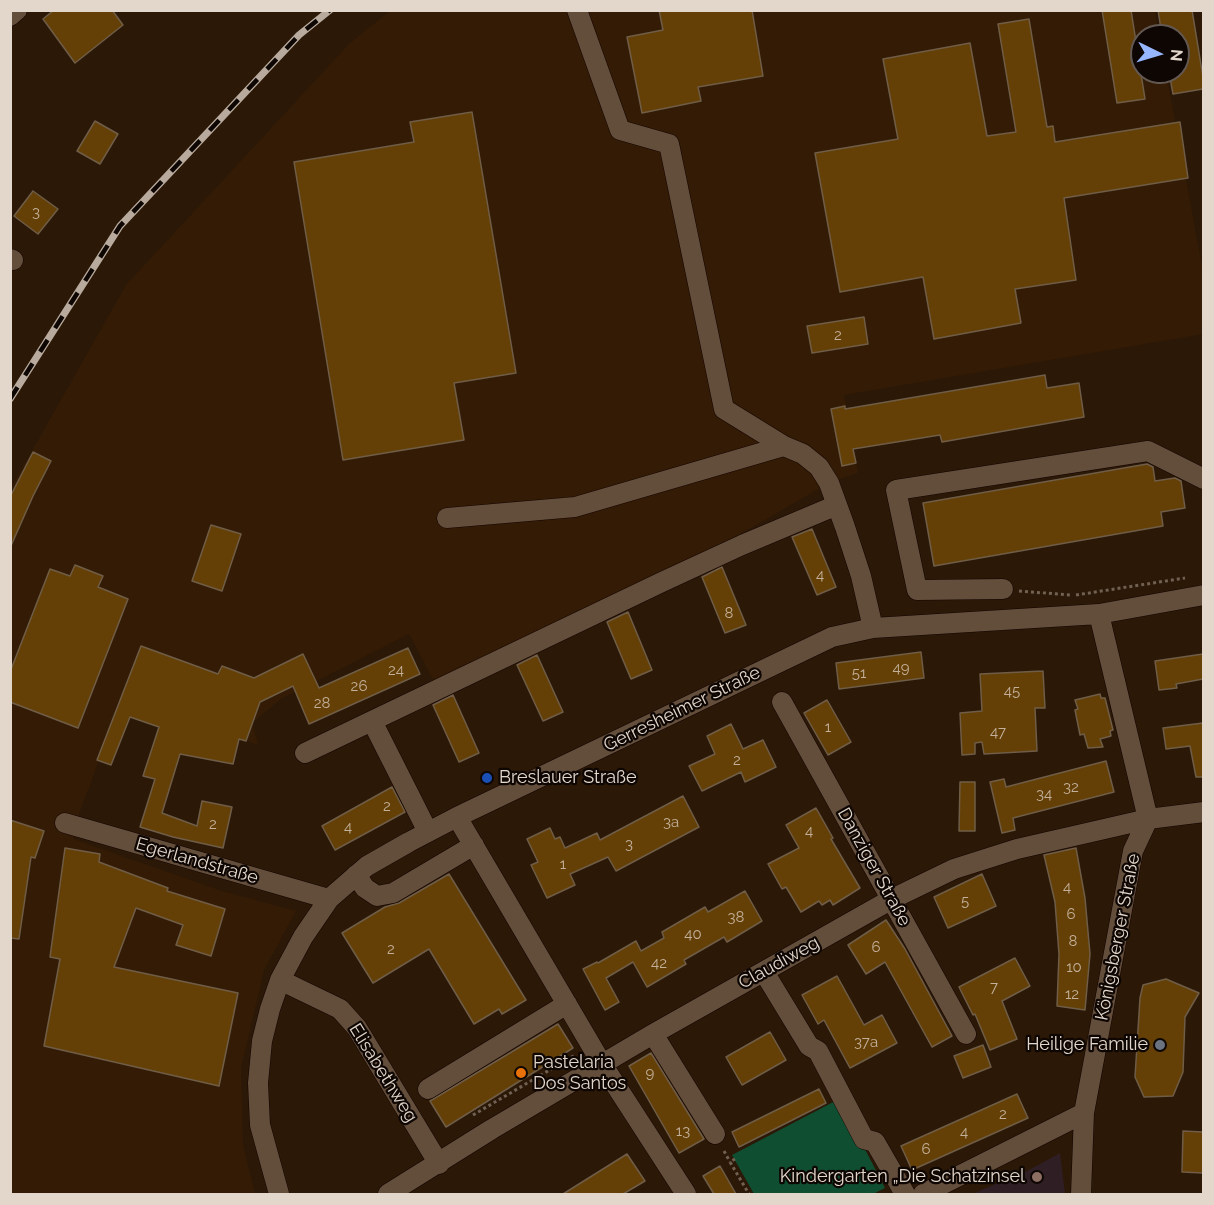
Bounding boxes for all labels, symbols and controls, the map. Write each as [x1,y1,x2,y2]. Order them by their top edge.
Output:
north arrow [1130,24,1190,84]
text: N [1166,49,1186,62]
house number: 3 [32,203,40,221]
house number: 2 [834,326,842,344]
house number: 4 [816,566,824,584]
house number: 8 [725,604,733,622]
house number: 49 [893,659,909,677]
house number: 24 [388,661,404,679]
street label: Gerresheimer Straße [600,662,764,756]
house number: 51 [852,664,866,682]
house number: 26 [351,677,367,695]
house number: 45 [1004,682,1020,700]
house number: 28 [314,694,330,712]
house number: 1 [825,718,831,736]
house number: 47 [990,723,1006,741]
house number: 2 [733,751,741,769]
place label: Breslauer Straße [499,767,637,789]
marker: Breslauer Straße [480,771,494,785]
house number: 32 [1063,778,1079,796]
house number: 34 [1036,785,1052,803]
house number: 2 [383,797,391,815]
street label: Danziger Straße [833,804,915,930]
house number: 3a [663,813,679,831]
house number: 2 [209,815,217,833]
house number: 4 [344,818,352,836]
house number: 4 [805,822,813,840]
street label: Egerlandstraße [133,833,261,889]
house number: 3 [625,835,633,853]
street label: Königsberger Straße [1091,852,1145,1022]
house number: 1 [560,855,566,873]
house number: 4 [1063,878,1071,896]
house number: 5 [961,892,969,910]
house number: 6 [1066,905,1076,923]
house number: 38 [728,908,744,926]
house number: 40 [684,925,702,943]
street label: Claudiweg [735,932,823,994]
house number: 8 [1069,932,1077,950]
house number: 6 [871,938,881,956]
house number: 2 [387,940,395,958]
house number: 42 [651,954,667,972]
house number: 10 [1066,958,1082,976]
house number: 7 [990,978,998,996]
house number: 12 [1065,985,1079,1003]
street label: Elisabethweg [344,1020,422,1126]
house number: 37a [854,1033,878,1051]
place label: Heilige Familie [1026,1034,1148,1056]
marker: Heilige Familie [1153,1038,1167,1052]
place label: Pastelaria Dos Santos [533,1052,626,1094]
house number: 9 [646,1064,654,1082]
marker: Pastelaria Dos Santos [514,1066,528,1080]
house number: 2 [999,1105,1007,1123]
house number: 13 [676,1122,690,1140]
house number: 4 [960,1123,968,1141]
house number: 6 [921,1140,931,1158]
place label: Kindergarten „Die Schatzinsel [780,1166,1025,1188]
marker: Kindergarten „Die Schatzinsel [1030,1170,1044,1184]

